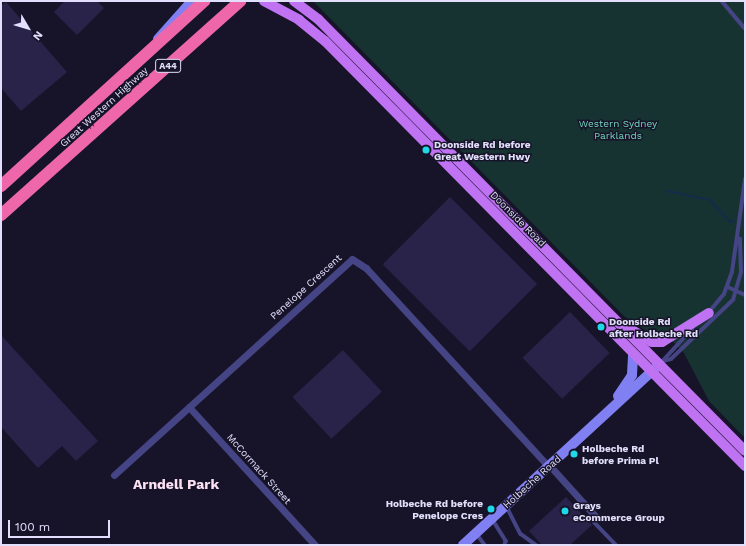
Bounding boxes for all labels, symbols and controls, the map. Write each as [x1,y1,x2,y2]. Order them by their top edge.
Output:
north arrow [8,8,48,48]
text: N [30,28,45,43]
road number: A44 [155,59,181,73]
street label: Great Western Highway [58,64,150,150]
park label: Western Sydney Parklands [579,117,657,140]
place label: Doonside Rd before Great Western Hwy [434,138,531,162]
marker: Doonside Rd before Great Western Hwy [421,145,431,155]
street label: Doonside Road [488,189,548,249]
street label: Penelope Crescent [268,252,344,322]
place label: Doonside Rd after Holbeche Rd [609,315,698,338]
marker: Doonside Rd after Holbeche Rd [596,322,606,332]
street label: McCormack Street [224,431,294,507]
place label: Holbeche Rd before Prima Pl [582,442,659,466]
marker: Holbeche Rd before Prima Pl [569,449,579,459]
street label: Holbeche Road [501,453,563,511]
district label: Arndell Park [133,476,219,492]
place label: Holbeche Rd before Penelope Cres [386,497,483,520]
place label: Grays eCommerce Group [573,499,665,522]
marker: Holbeche Rd before Penelope Cres [486,504,496,514]
marker: Grays eCommerce Group [560,506,570,516]
scale bar [10,512,112,538]
text: 100 m [15,520,50,534]

